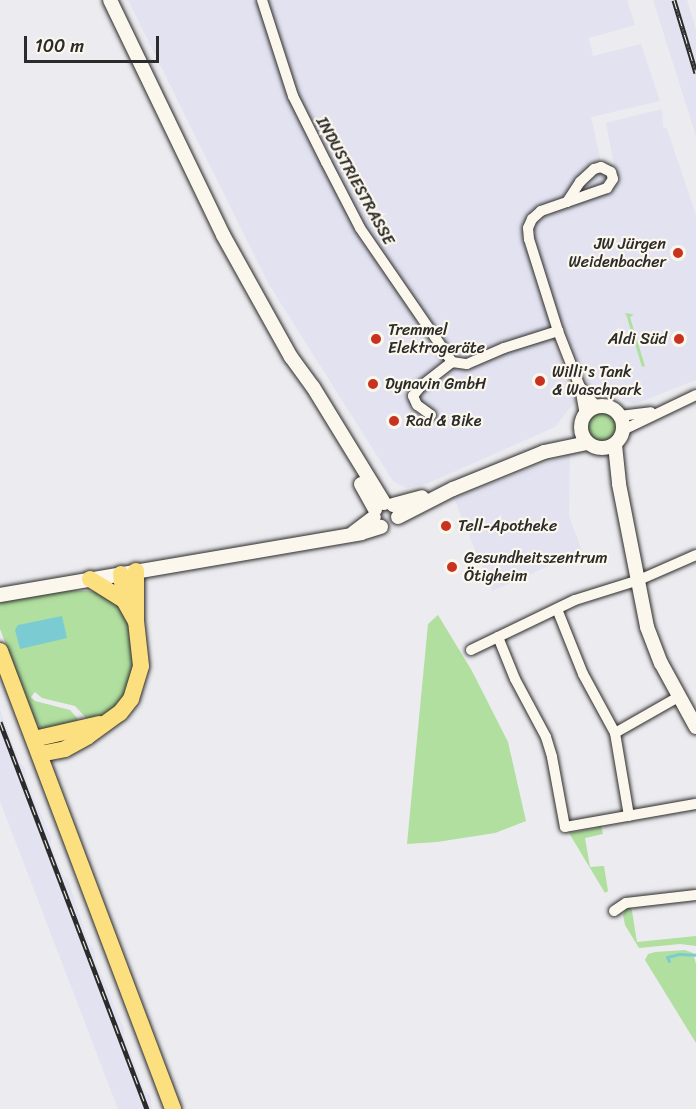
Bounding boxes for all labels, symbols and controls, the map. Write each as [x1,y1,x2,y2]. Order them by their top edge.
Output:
scale bar [27,24,162,62]
text: 100 m [35,30,84,62]
street label: INDUSTRIESTRASSE [312,114,398,248]
place label: JW Jürgen Weidenbacher [569,234,666,272]
marker: JW Jürgen Weidenbacher [671,246,685,260]
place label: Tremmel Elektrogeräte [388,320,485,358]
place label: Aldi Süd [608,329,667,349]
marker: Tremmel Elektrogeräte [369,332,383,346]
marker: Aldi Süd [672,332,686,346]
place label: Willi's Tank & Waschpark [552,362,642,400]
place label: Dynavin GmbH [385,374,486,394]
marker: Willi's Tank & Waschpark [533,374,547,388]
marker: Dynavin GmbH [366,377,380,391]
place label: Rad & Bike [406,411,482,431]
marker: Rad & Bike [387,414,401,428]
place label: Tell-Apotheke [458,516,557,536]
marker: Tell-Apotheke [439,519,453,533]
place label: Gesundheitszentrum Ötigheim [464,548,608,586]
marker: Gesundheitszentrum Ötigheim [445,560,459,574]

